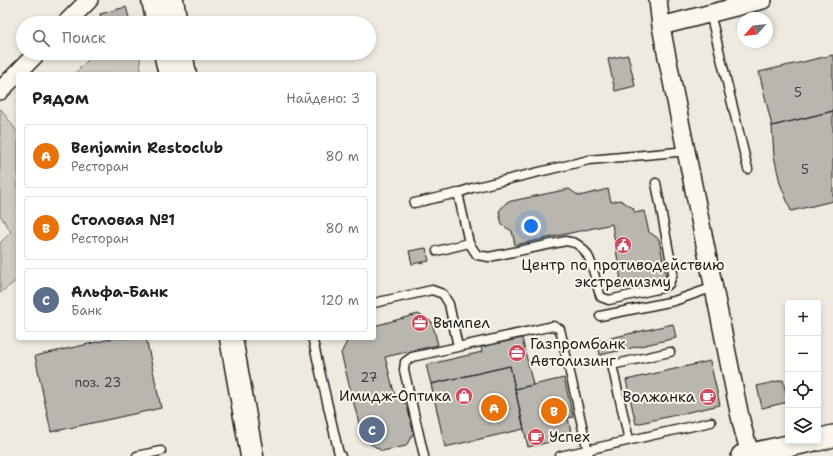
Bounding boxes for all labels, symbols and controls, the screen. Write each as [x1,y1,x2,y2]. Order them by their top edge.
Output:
north arrow [737,12,773,48]
search box [16,16,376,60]
icon: search [30,27,52,49]
text: Поиск [62,28,106,48]
house number: 5 [794,84,802,101]
text: Рядом [32,87,89,109]
text: Найдено: 3 [286,90,360,107]
text: Benjamin Restoclub [71,138,223,158]
text: A [41,148,51,165]
text: 80 m [325,148,359,165]
text: Ресторан [71,158,129,175]
house number: 5 [801,161,809,178]
text: Столовая №1 [71,210,175,230]
your location [521,216,541,236]
text: B [42,220,50,237]
text: 80 m [325,220,359,237]
text: Ресторан [71,230,129,247]
public building icon: Центр по противодействию экстремизму [613,235,633,255]
place label: Центр по противодействию экстремизму [521,255,725,292]
text: Альфа-Банк [71,282,168,302]
text: C [42,292,50,309]
text: 120 m [321,292,359,309]
map controls [785,300,821,444]
button: + [785,300,821,336]
text: Банк [71,302,102,319]
office icon: Вымпел [410,313,430,333]
place label: Вымпел [433,313,491,333]
place label: Газпромбанк Автолизинг [530,334,626,371]
button: − [785,336,821,372]
office icon: Газпромбанк Автолизинг [507,343,527,363]
house number: 27 [360,369,378,386]
button: locate [785,372,821,408]
house number: поз. 23 [75,374,121,391]
place label: Имидж-Оптика [339,386,452,406]
shop icon: Имидж-Оптика [454,386,474,406]
place label: Волжанка [622,387,696,407]
cafe icon: Волжанка [698,387,718,407]
pin: A [481,393,507,423]
pin: B [541,396,567,426]
button: layers [785,408,821,444]
pin: C [359,415,385,445]
cafe icon: Успех [526,427,546,447]
place label: Успех [549,427,590,447]

